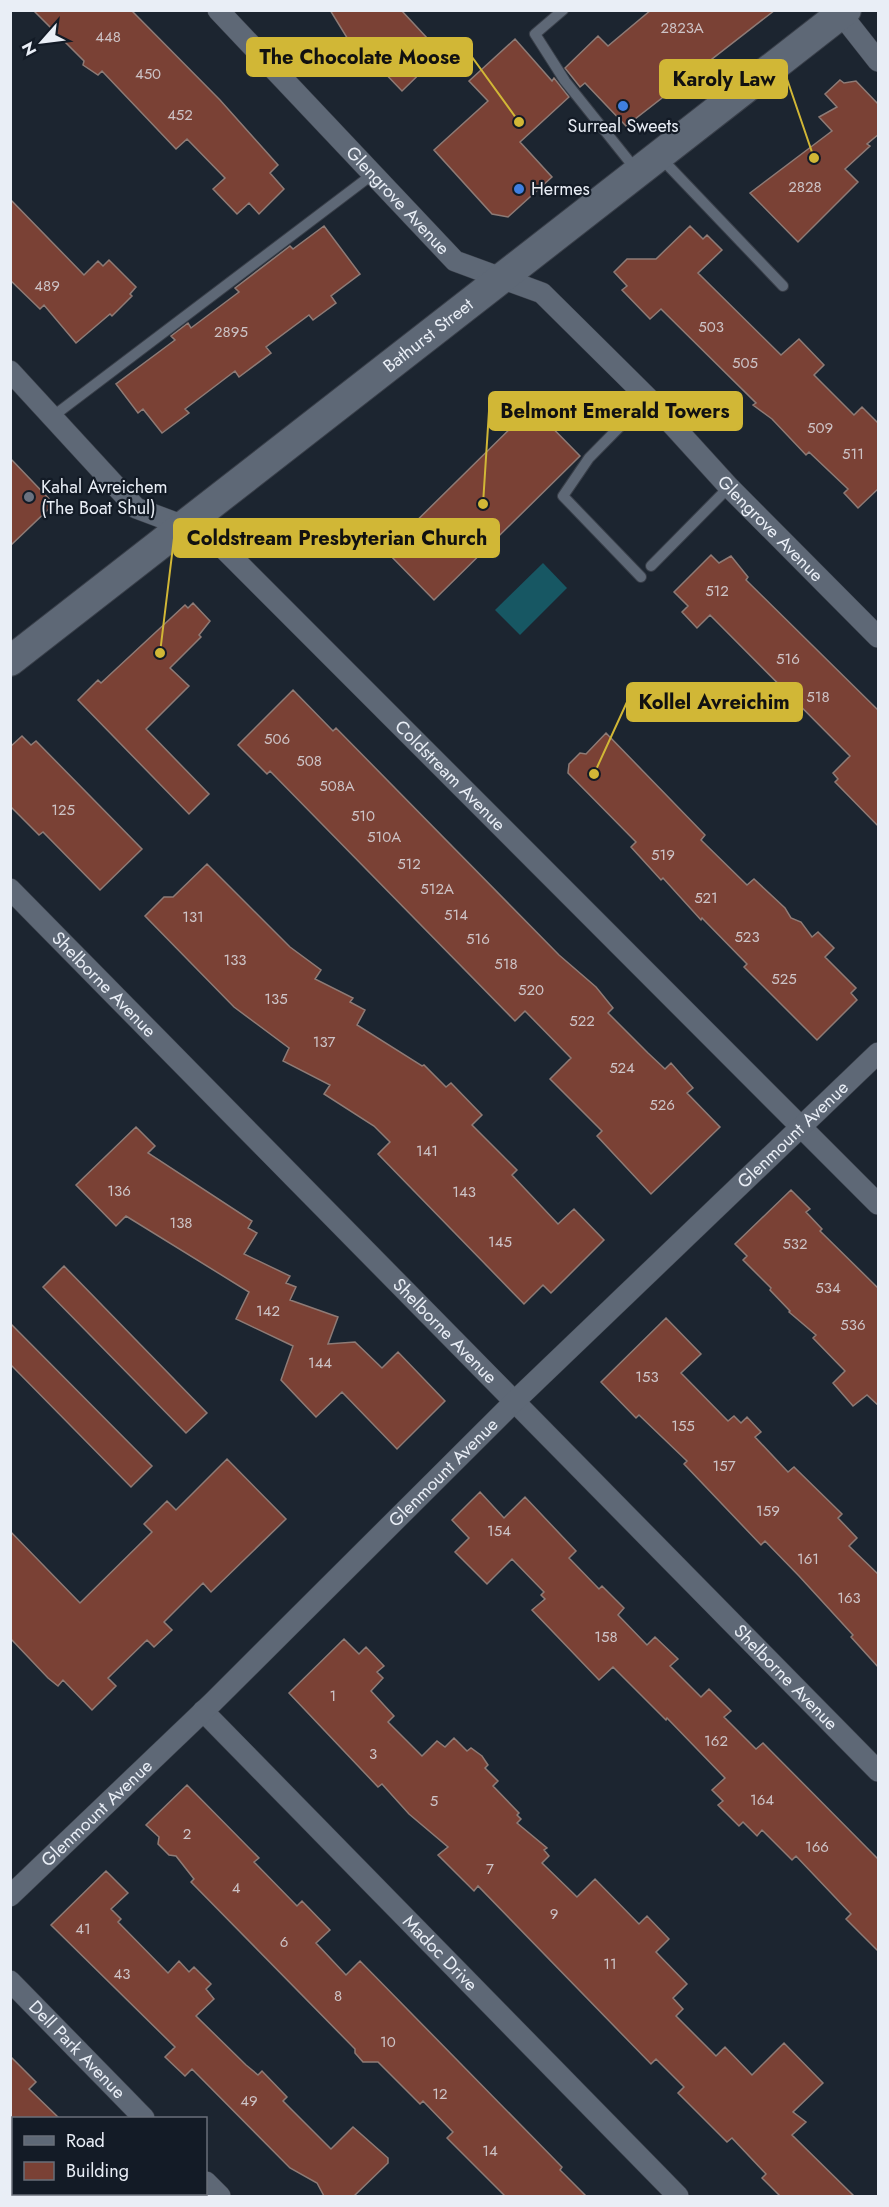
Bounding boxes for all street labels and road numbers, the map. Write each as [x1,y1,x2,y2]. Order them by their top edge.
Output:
street label: Glengrove Avenue [340,140,456,261]
street label: Bathurst Street [378,291,479,379]
street label: Glengrove Avenue [711,469,829,588]
street label: Coldstream Avenue [389,714,512,837]
street label: Shelborne Avenue [46,926,162,1043]
street label: Glenmount Avenue [731,1075,854,1194]
street label: Shelborne Avenue [387,1272,503,1390]
street label: Glenmount Avenue [383,1412,504,1533]
street label: Shelborne Avenue [728,1619,844,1736]
street label: Glenmount Avenue [35,1753,158,1873]
street label: Madoc Drive [397,1909,484,1997]
street label: Dell Park Avenue [23,1994,131,2105]

